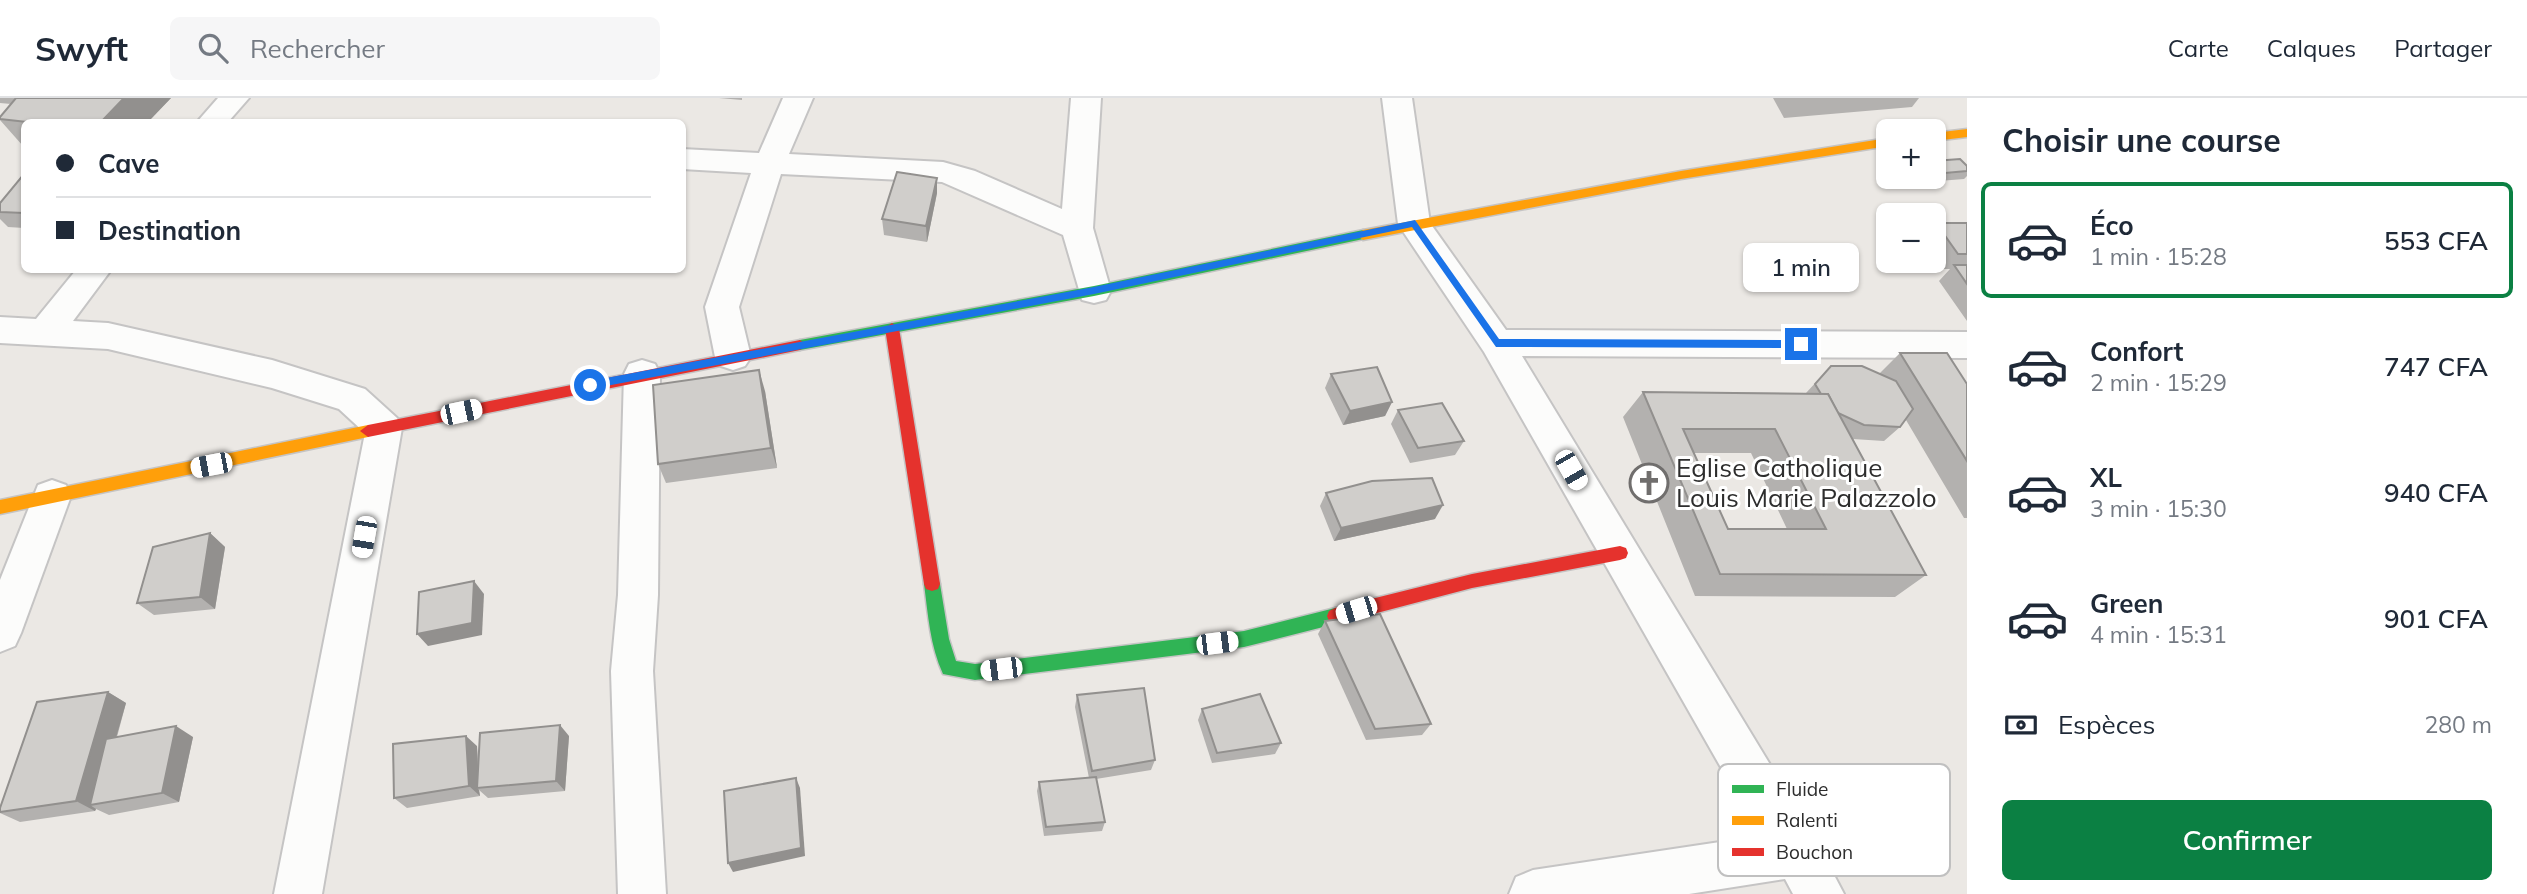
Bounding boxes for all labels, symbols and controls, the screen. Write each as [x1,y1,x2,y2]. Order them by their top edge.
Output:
search box [170,17,660,80]
text: Swyft [35,28,128,69]
icon: search [194,29,232,67]
text: Rechercher [250,32,385,65]
text: Carte [2168,33,2229,63]
text: Calques [2267,33,2356,63]
text: Partager [2394,33,2492,63]
map controls [1876,119,1946,273]
button: + [1876,119,1946,189]
text: Choisir une course [2002,120,2281,160]
text: Cave [98,147,159,180]
button: − [1876,203,1946,273]
icon: car [2006,209,2069,272]
text: Éco [2090,209,2134,242]
text: Destination [98,214,241,247]
text: 553 CFA [2384,224,2488,257]
text: 1 min · 15:28 [2090,242,2227,271]
callout: 1 min [1743,243,1859,292]
text: 1 min [1771,253,1831,282]
route end [1785,328,1817,360]
icon: car [2006,335,2069,398]
text: Confort [2090,335,2183,368]
text: 747 CFA [2384,350,2488,383]
text: 2 min · 15:29 [2090,368,2227,397]
route start [574,369,606,401]
car [439,397,484,427]
car [1552,447,1591,493]
car [189,451,234,479]
place label: Eglise Catholique Louis Marie Palazzolo [1676,451,1937,514]
icon: car [2006,461,2069,524]
text: XL [2090,461,2122,494]
church icon: Eglise Catholique Louis Marie Palazzolo [1628,462,1670,504]
text: 940 CFA [2384,476,2488,509]
text: 3 min · 15:30 [2090,494,2227,523]
car [351,514,378,560]
icon: car [2006,587,2069,650]
text: Green [2090,587,2163,620]
car [1333,594,1380,626]
text: 901 CFA [2384,602,2488,635]
text: 4 min · 15:31 [2090,620,2227,649]
car [1195,630,1240,656]
car [979,656,1024,682]
icon: cash [2002,706,2040,744]
text: Espèces [2058,708,2155,741]
text: 280 m [2424,710,2492,739]
legend [1718,764,1950,876]
text: Fluide [1776,777,1828,801]
button: Confirmer [2002,800,2492,880]
text: Ralenti [1776,808,1838,832]
text: Bouchon [1776,840,1853,864]

